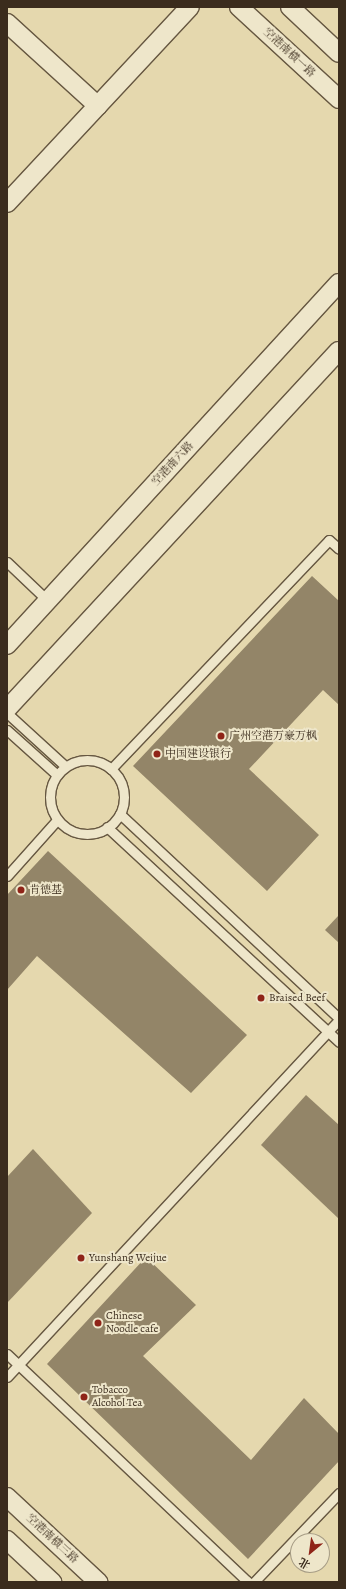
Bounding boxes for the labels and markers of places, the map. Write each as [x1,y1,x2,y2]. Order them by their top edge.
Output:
place label: 广州空港万豪万枫 [229,729,317,743]
marker: 广州空港万豪万枫 [216,731,226,741]
place label: 中国建设银行 [165,747,231,761]
marker: 中国建设银行 [152,749,162,759]
place label: 肯德基 [29,883,62,897]
marker: 肯德基 [16,885,26,895]
place label: Braised Beef [269,991,325,1005]
marker: Braised Beef [256,993,266,1003]
place label: Yunshang Weijue [89,1251,167,1265]
marker: Yunshang Weijue [76,1253,86,1263]
place label: Chinese Noodle cafe [106,1310,158,1336]
marker: Chinese Noodle cafe [93,1318,103,1328]
place label: Tobacco Alcohol Tea [92,1384,142,1410]
marker: Tobacco Alcohol Tea [79,1392,89,1402]

